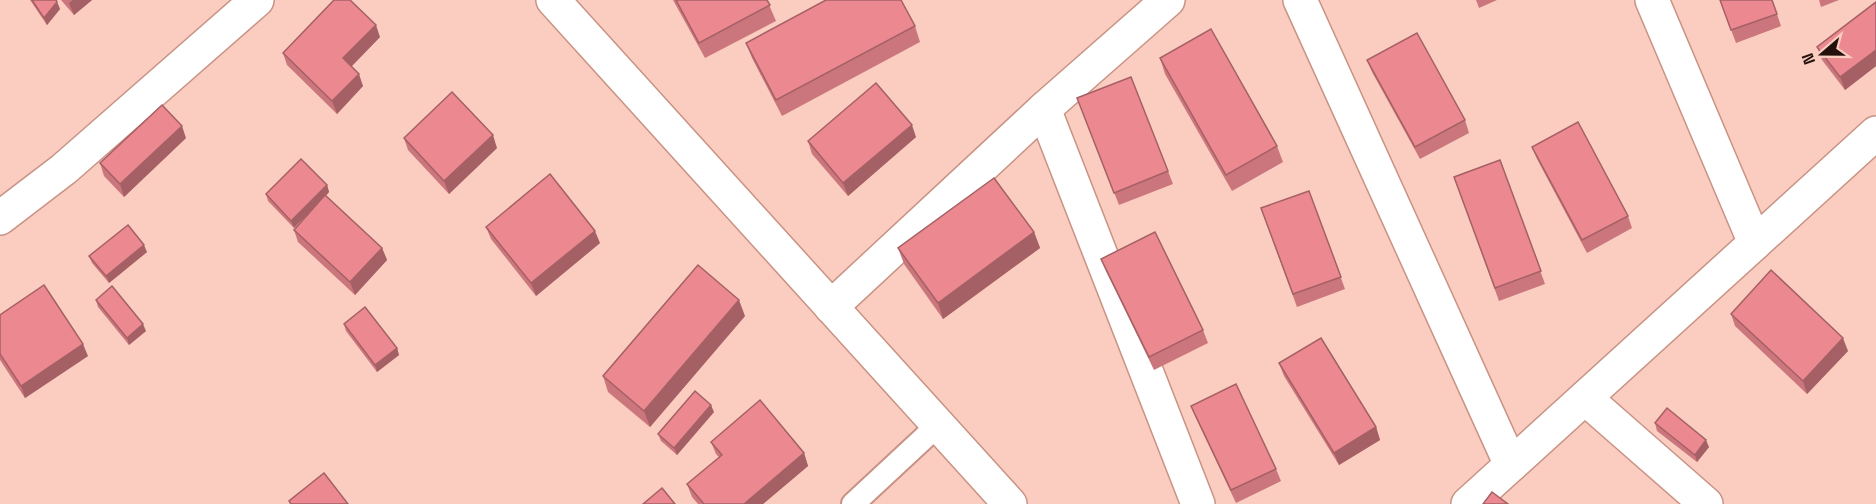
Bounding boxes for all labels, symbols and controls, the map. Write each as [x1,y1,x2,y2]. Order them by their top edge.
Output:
north arrow [1792,24,1852,84]
text: N [1797,50,1820,68]

